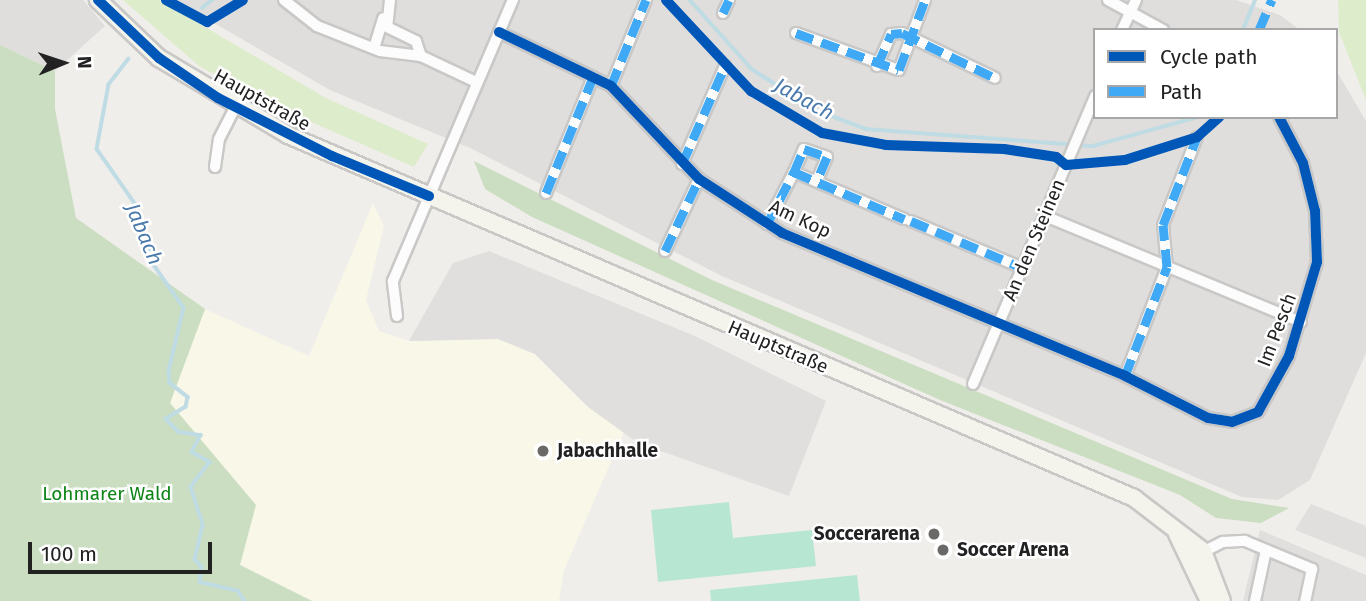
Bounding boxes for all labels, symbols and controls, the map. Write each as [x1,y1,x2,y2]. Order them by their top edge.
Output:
north arrow [28,28,98,98]
legend [1093,28,1338,119]
text: Cycle path [1160,44,1258,70]
text: N [73,56,96,69]
street label: Hauptstraße [210,64,314,136]
water label: Jabach [770,72,838,126]
text: Path [1160,79,1202,105]
street label: An den Steinen [998,176,1070,304]
street label: Am Kop [765,195,835,243]
water label: Jabach [120,199,168,269]
street label: Im Pesch [1253,290,1301,370]
street label: Hauptstraße [724,316,832,378]
place label: Jabachhalle [557,440,658,462]
marker: Jabachhalle [535,443,551,459]
park label: Lohmarer Wald [42,483,172,505]
place label: Soccerarena [814,523,920,545]
marker: Soccerarena [926,526,942,542]
scale bar [32,528,215,572]
place label: Soccer Arena [957,539,1069,561]
text: 100 m [41,541,97,567]
marker: Soccer Arena [935,542,951,558]

